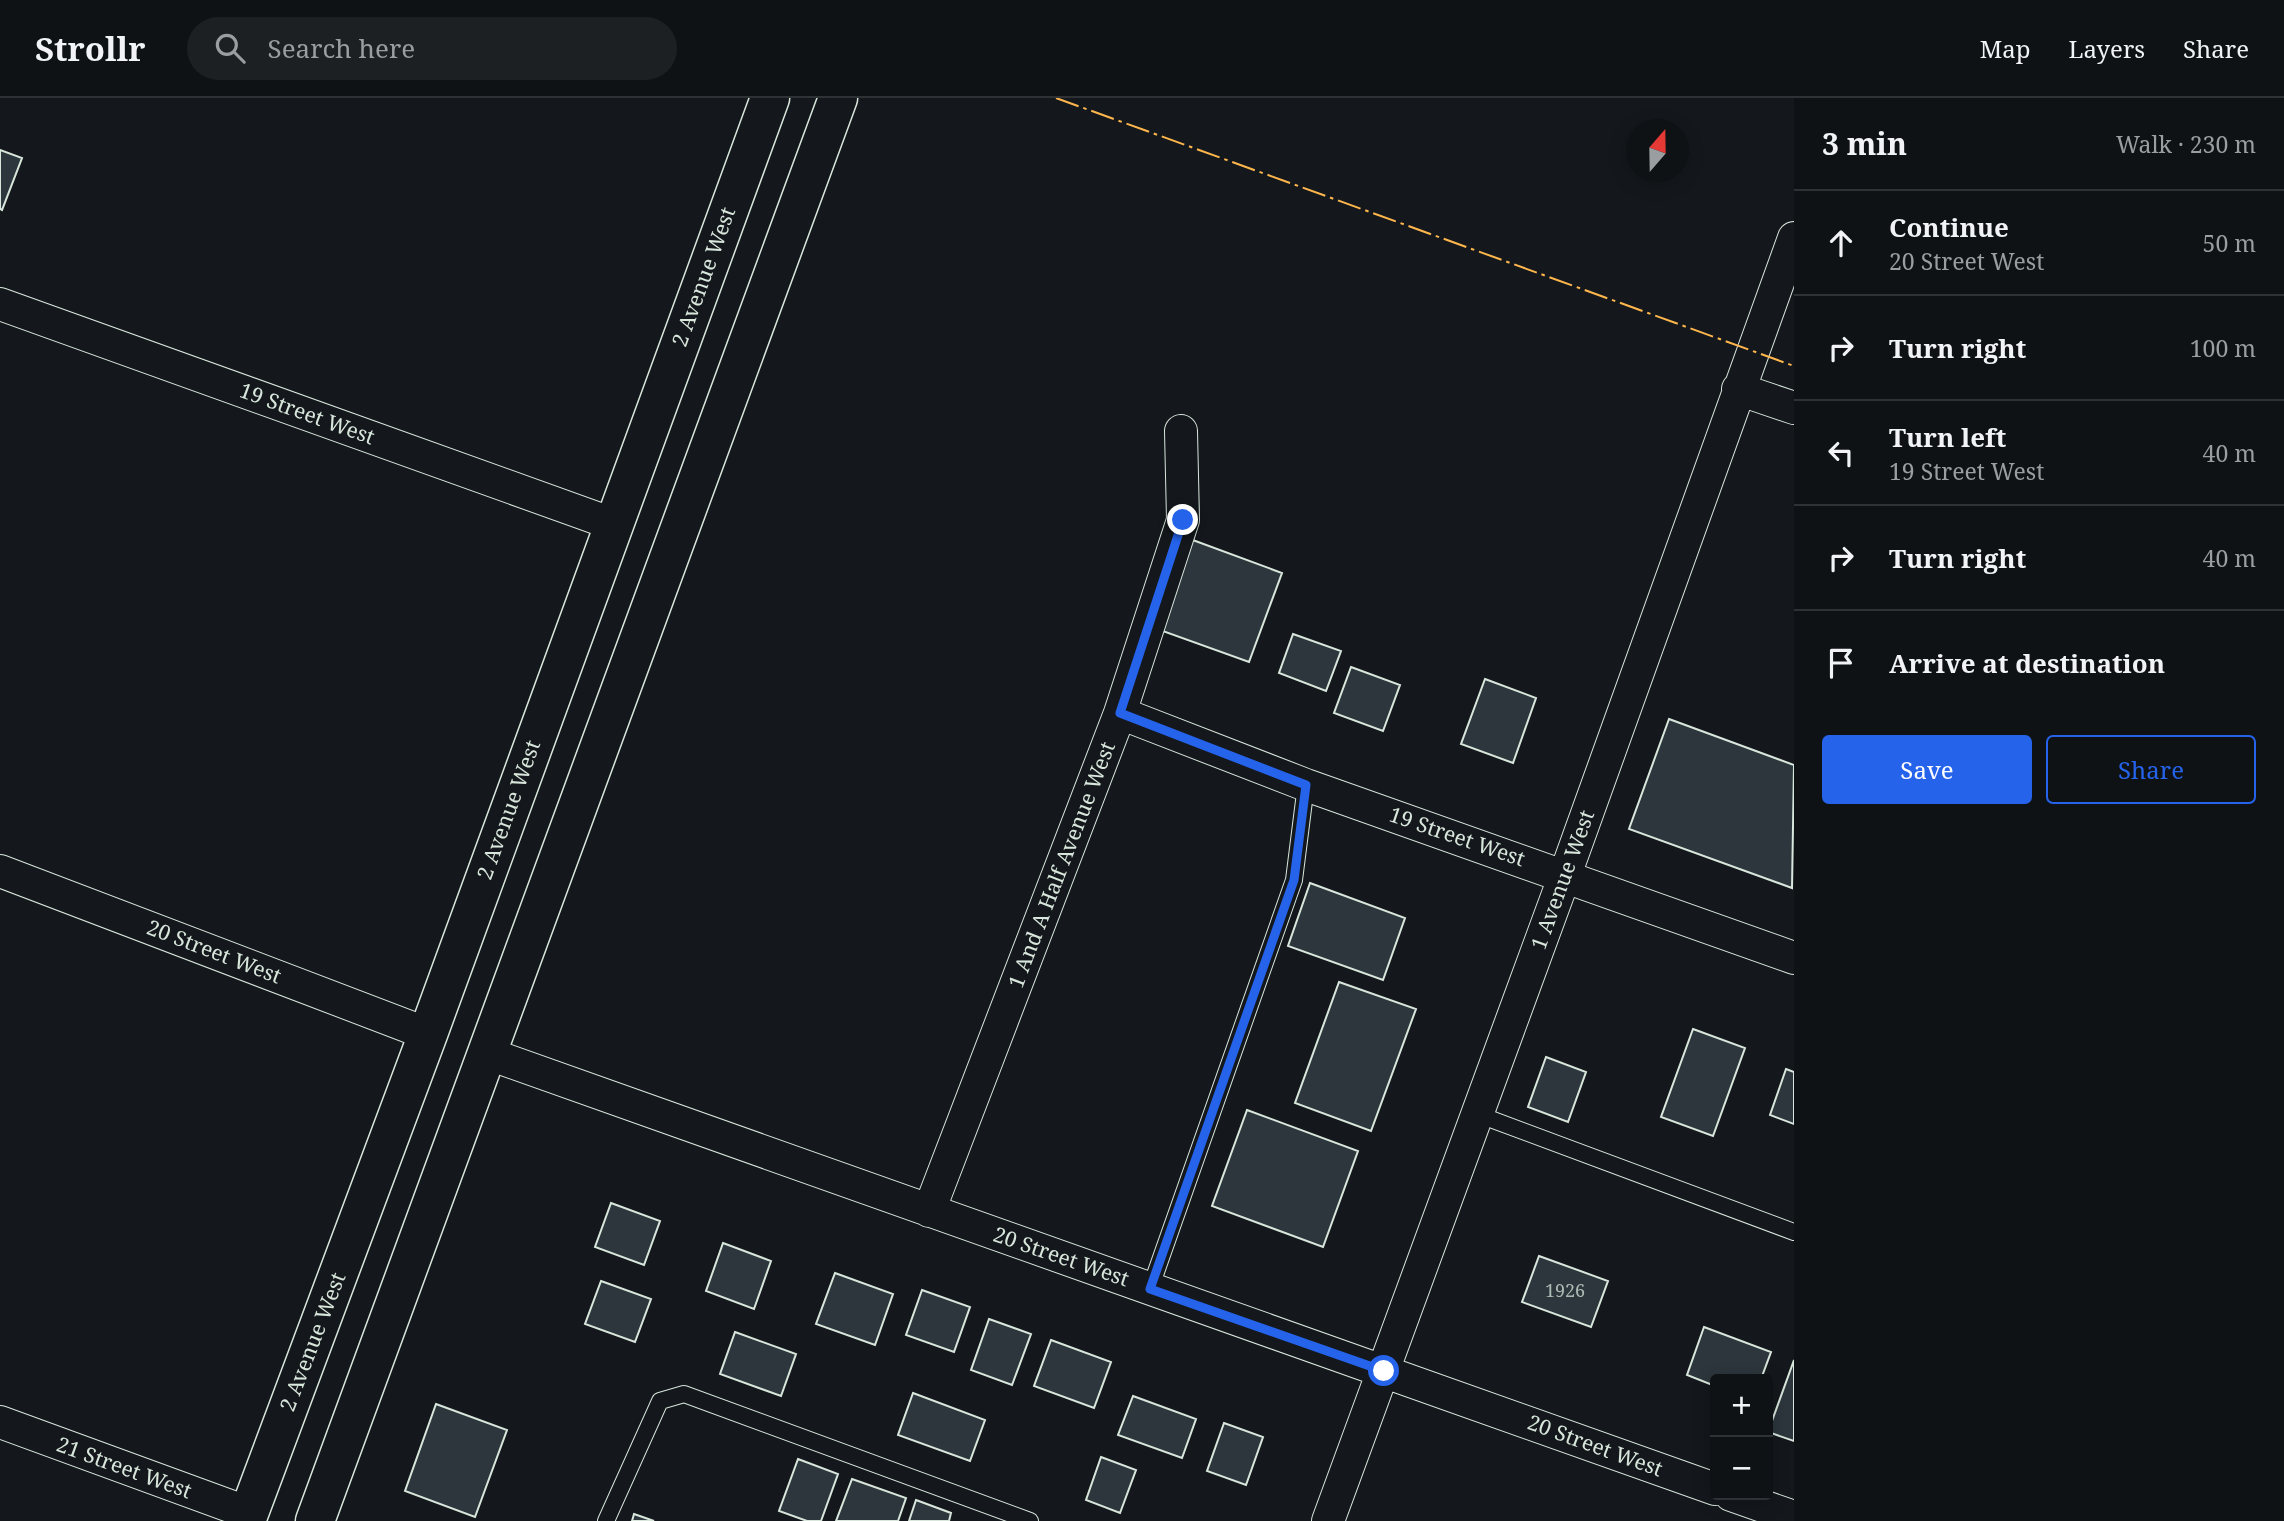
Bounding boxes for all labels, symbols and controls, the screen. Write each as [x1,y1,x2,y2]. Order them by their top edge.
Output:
search box [187,17,677,80]
text: Strollr [35,26,145,71]
icon: search [211,29,249,67]
text: Search here [267,30,415,66]
text: Map [1980,32,2031,65]
text: Layers [2069,32,2145,65]
text: Share [2183,32,2249,65]
north arrow [1626,119,1689,182]
text: 3 min [1822,123,1907,164]
text: Walk · 230 m [2116,128,2256,160]
street label: 2 Avenue West [665,203,741,350]
text: Continue [1889,209,2009,245]
icon: ahead [1822,224,1860,262]
text: 50 m [2203,227,2256,259]
text: 20 Street West [1889,245,2044,277]
icon: right [1822,329,1860,367]
text: Turn right [1889,330,2026,366]
text: 100 m [2190,332,2256,364]
street label: 19 Street West [236,376,379,450]
text: Turn left [1889,419,2006,455]
icon: left [1822,434,1860,472]
text: 40 m [2203,437,2256,469]
text: 19 Street West [1889,455,2044,487]
route end [1167,504,1198,535]
icon: right [1822,539,1860,577]
text: Turn right [1889,540,2026,576]
text: 40 m [2203,542,2256,574]
icon: arrive [1822,644,1860,682]
text: Arrive at destination [1889,645,2165,681]
button: Save [1822,735,2032,804]
button: Share [2046,735,2256,804]
street label: 2 Avenue West [470,736,546,883]
street label: 1 And A Half Avenue West [1001,737,1121,992]
street label: 19 Street West [1386,800,1529,872]
street label: 1 Avenue West [1524,806,1600,953]
street label: 20 Street West [143,913,286,990]
street label: 20 Street West [990,1220,1133,1292]
street label: 2 Avenue West [273,1268,351,1415]
house number: 1926 [1545,1278,1585,1302]
route start [1368,1355,1399,1386]
map controls [1710,1374,1773,1500]
button: + [1710,1374,1773,1437]
street label: 20 Street West [1524,1408,1667,1482]
street label: 21 Street West [53,1430,196,1504]
button: − [1710,1437,1773,1500]

